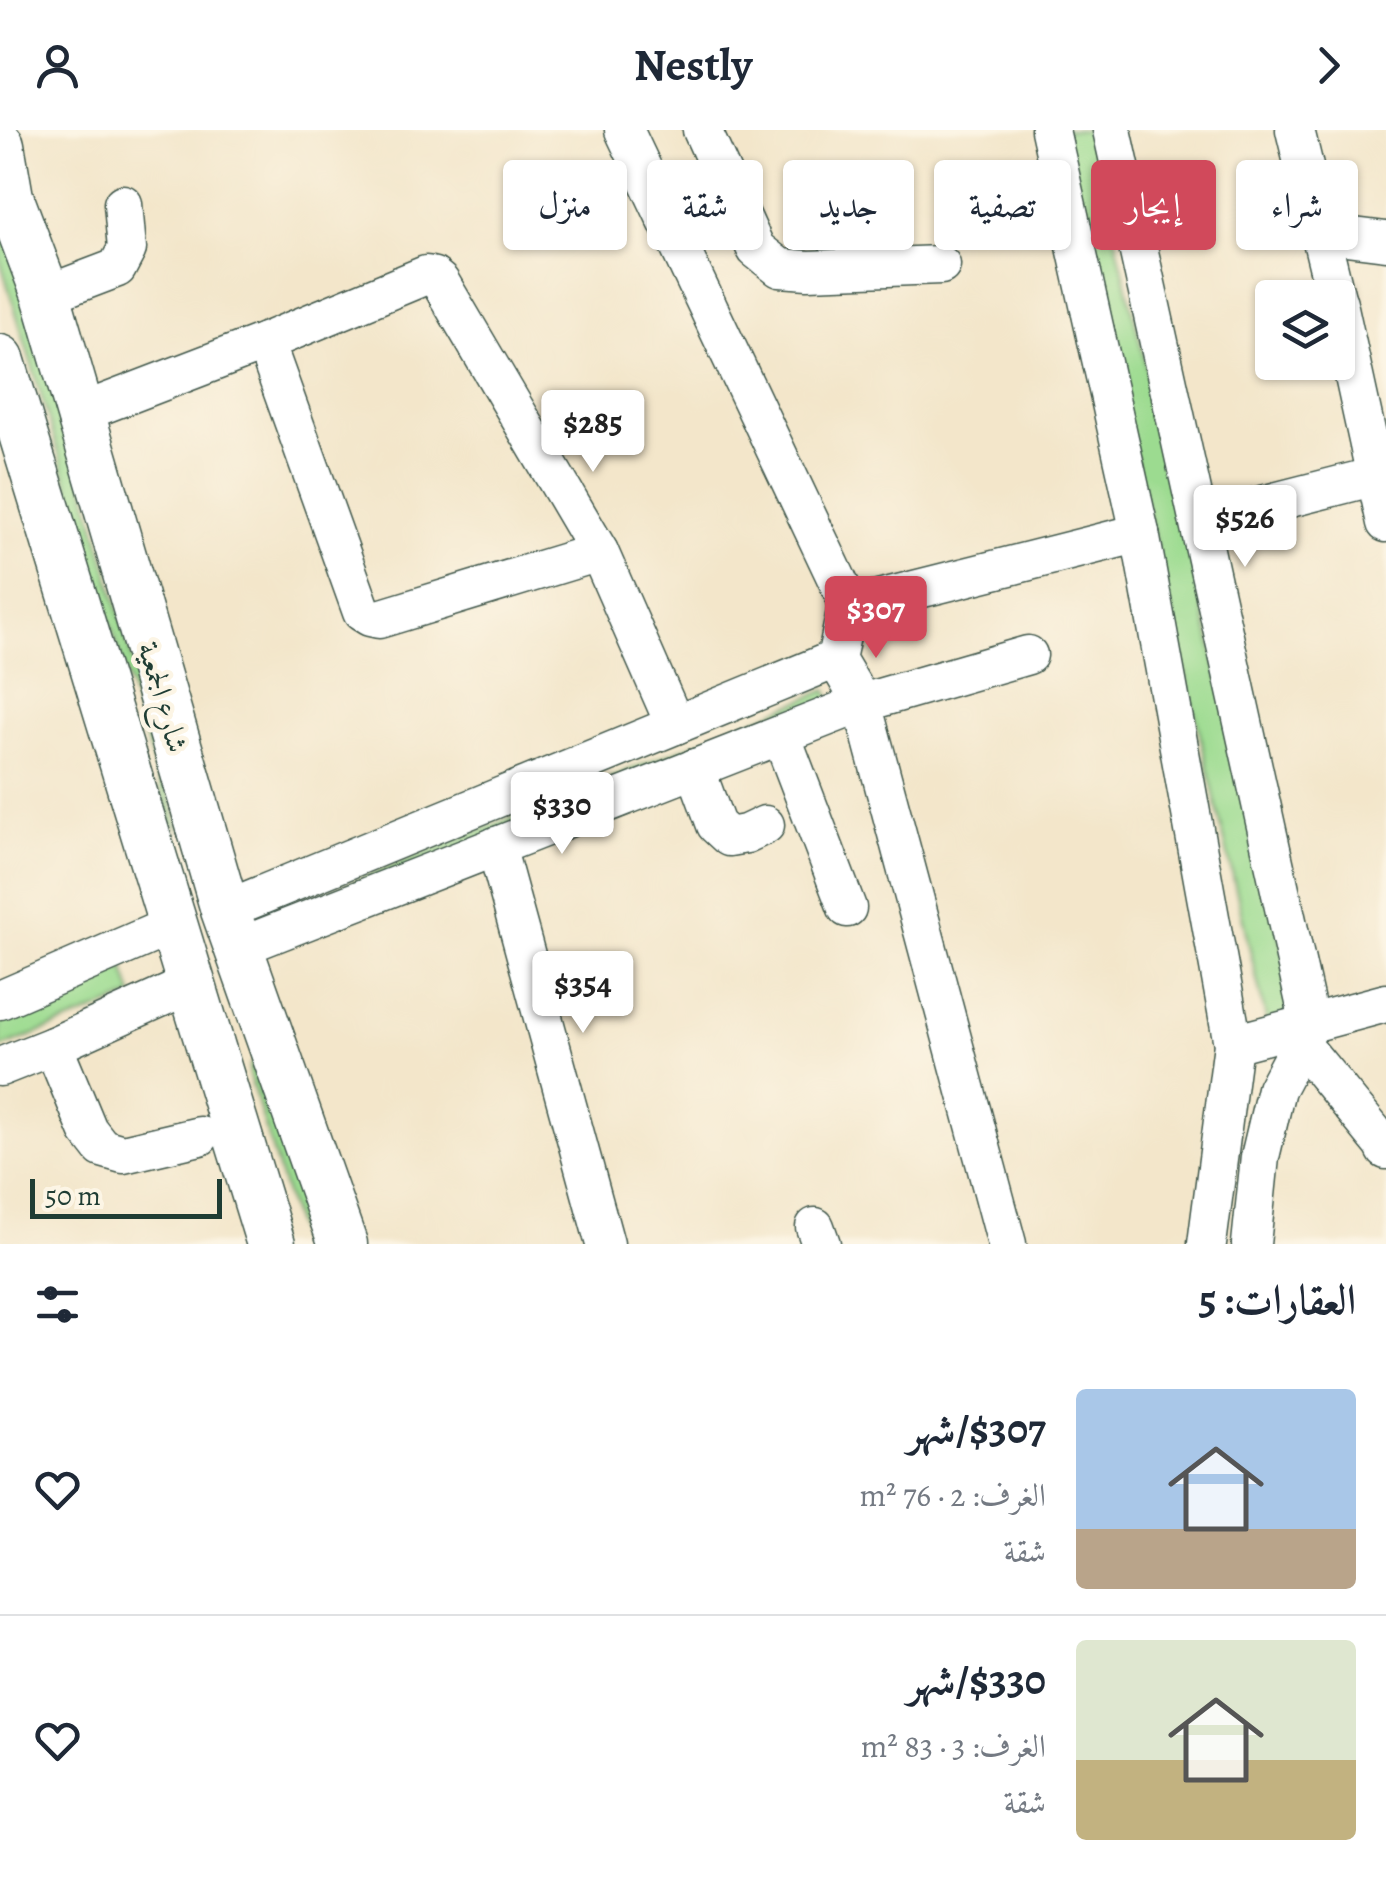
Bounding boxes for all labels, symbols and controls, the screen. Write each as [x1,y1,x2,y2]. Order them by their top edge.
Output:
text: Nestly [634,34,752,96]
icon: person [30,38,85,93]
icon: forward [1301,38,1356,93]
chip: منزل [503,160,627,250]
chip: شقة [647,160,763,250]
chip: جديد [783,160,914,250]
chip: تصفية [934,160,1071,250]
chip: إيجار [1091,160,1216,250]
chip: شراء [1236,160,1358,250]
map controls [1255,280,1355,380]
button: layers [1255,280,1355,380]
pin: $285 [534,390,652,475]
text: $285 [563,400,623,444]
pin: $526 [1186,485,1304,570]
text: $526 [1216,495,1274,539]
pin: $307 [817,576,935,661]
text: $307 [847,586,905,630]
street label: شارع الجمعية [123,637,198,759]
pin: $330 [503,772,621,857]
text: $330 [533,782,591,826]
pin: $354 [524,951,642,1036]
text: $354 [554,961,612,1005]
scale bar [30,1174,222,1218]
text: 50 m [45,1177,101,1215]
text: العقارات: 5 [1199,1271,1356,1328]
icon: filters [30,1277,85,1332]
text: $307/شهر [907,1400,1046,1457]
icon: home [1156,1429,1276,1549]
icon: heart [30,1462,85,1517]
text: الغرف: 2 · 76 m² [859,1473,1046,1517]
text: شقة [1004,1529,1046,1573]
text: $330/شهر [907,1651,1046,1708]
icon: home [1156,1680,1276,1800]
icon: heart [30,1713,85,1768]
text: الغرف: 3 · 83 m² [861,1724,1046,1768]
text: شقة [1004,1780,1046,1824]

